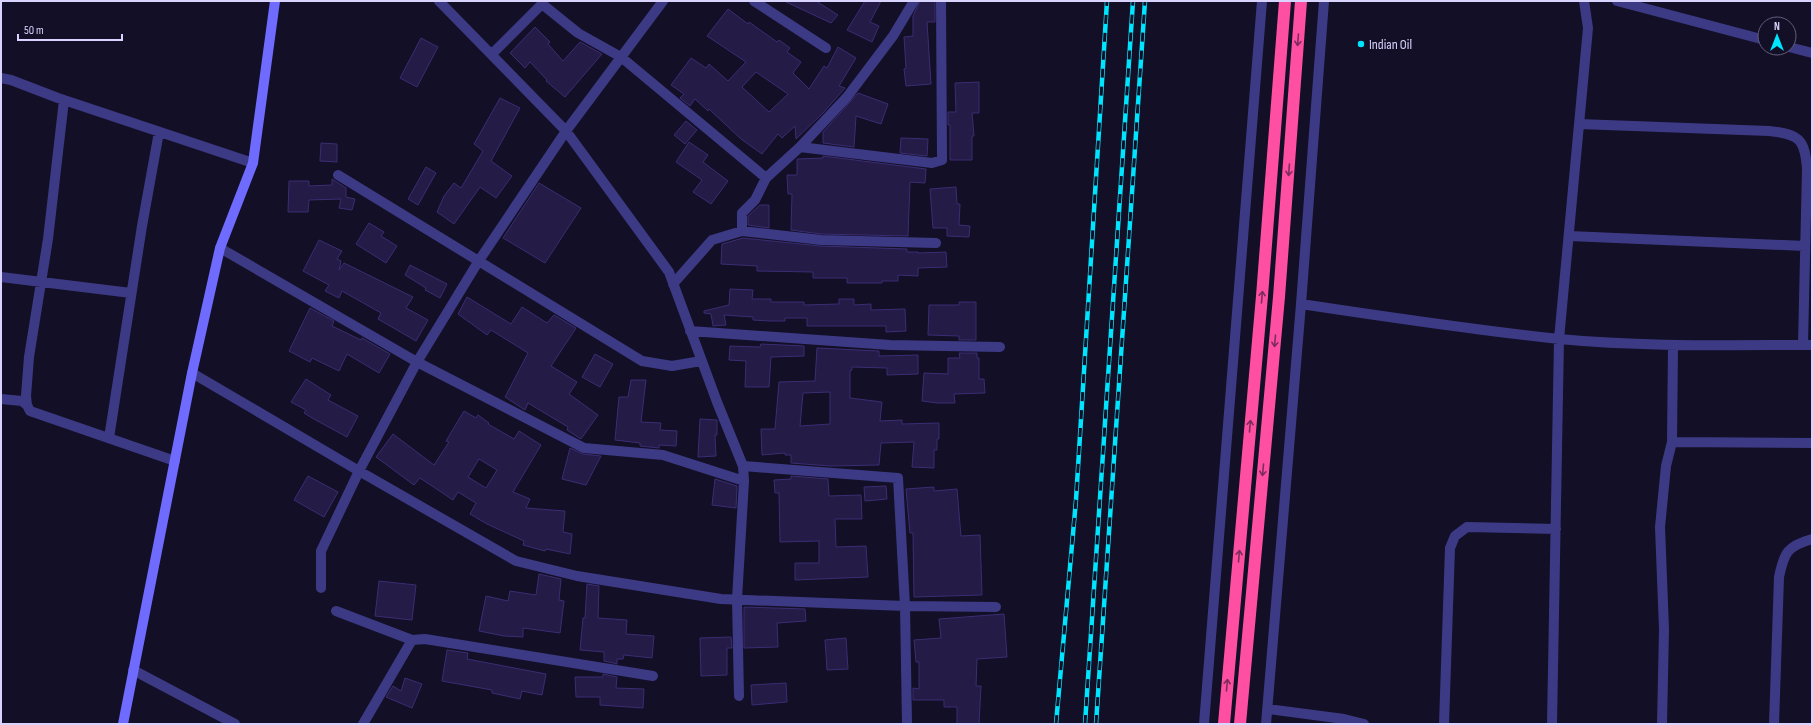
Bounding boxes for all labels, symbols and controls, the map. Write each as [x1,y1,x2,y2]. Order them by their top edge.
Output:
scale bar [18,16,122,42]
north arrow [1757,16,1797,56]
text: N [1774,20,1780,33]
text: 50 m [24,23,44,38]
one-way arrow [1295,33,1302,46]
place label: Indian Oil [1369,36,1412,53]
marker: Indian Oil [1356,39,1366,49]
one-way arrow [1285,163,1292,176]
one-way arrow [1258,291,1266,304]
one-way arrow [1271,334,1278,347]
one-way arrow [1247,420,1254,433]
one-way arrow [1260,463,1267,476]
one-way arrow [1235,550,1242,563]
one-way arrow [1224,679,1231,692]

